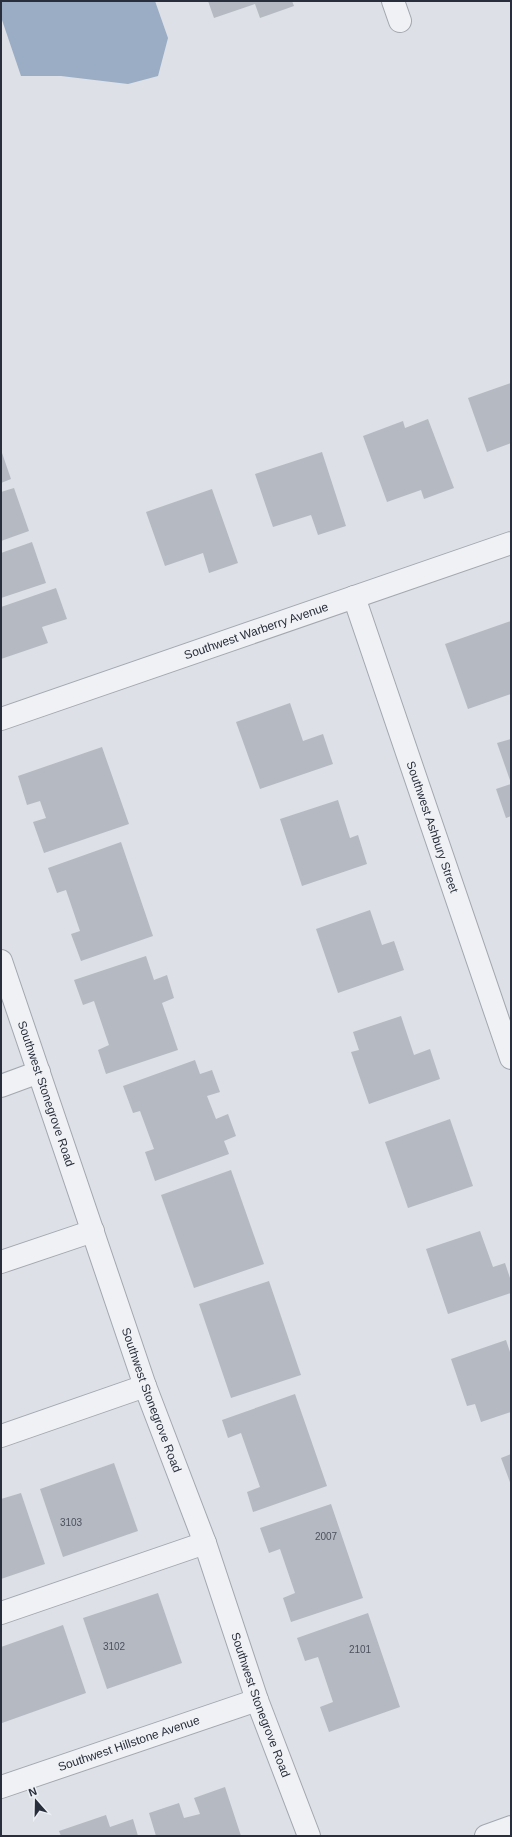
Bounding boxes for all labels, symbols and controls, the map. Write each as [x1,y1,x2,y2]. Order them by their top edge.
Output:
street label: Southwest Warberry Avenue [182,599,330,662]
street label: Southwest Ashbury Street [403,759,461,895]
street label: Southwest Stonegrove Road [15,1019,77,1168]
street label: Southwest Stonegrove Road [119,1326,184,1474]
house number: 3103 [60,1517,83,1528]
house number: 2007 [315,1531,338,1542]
street label: Southwest Stonegrove Road [228,1631,293,1779]
house number: 3102 [103,1641,126,1652]
house number: 2101 [349,1644,372,1655]
street label: Southwest Hillstone Avenue [56,1713,202,1774]
north arrow [16,1781,56,1821]
text: N [27,1785,38,1799]

